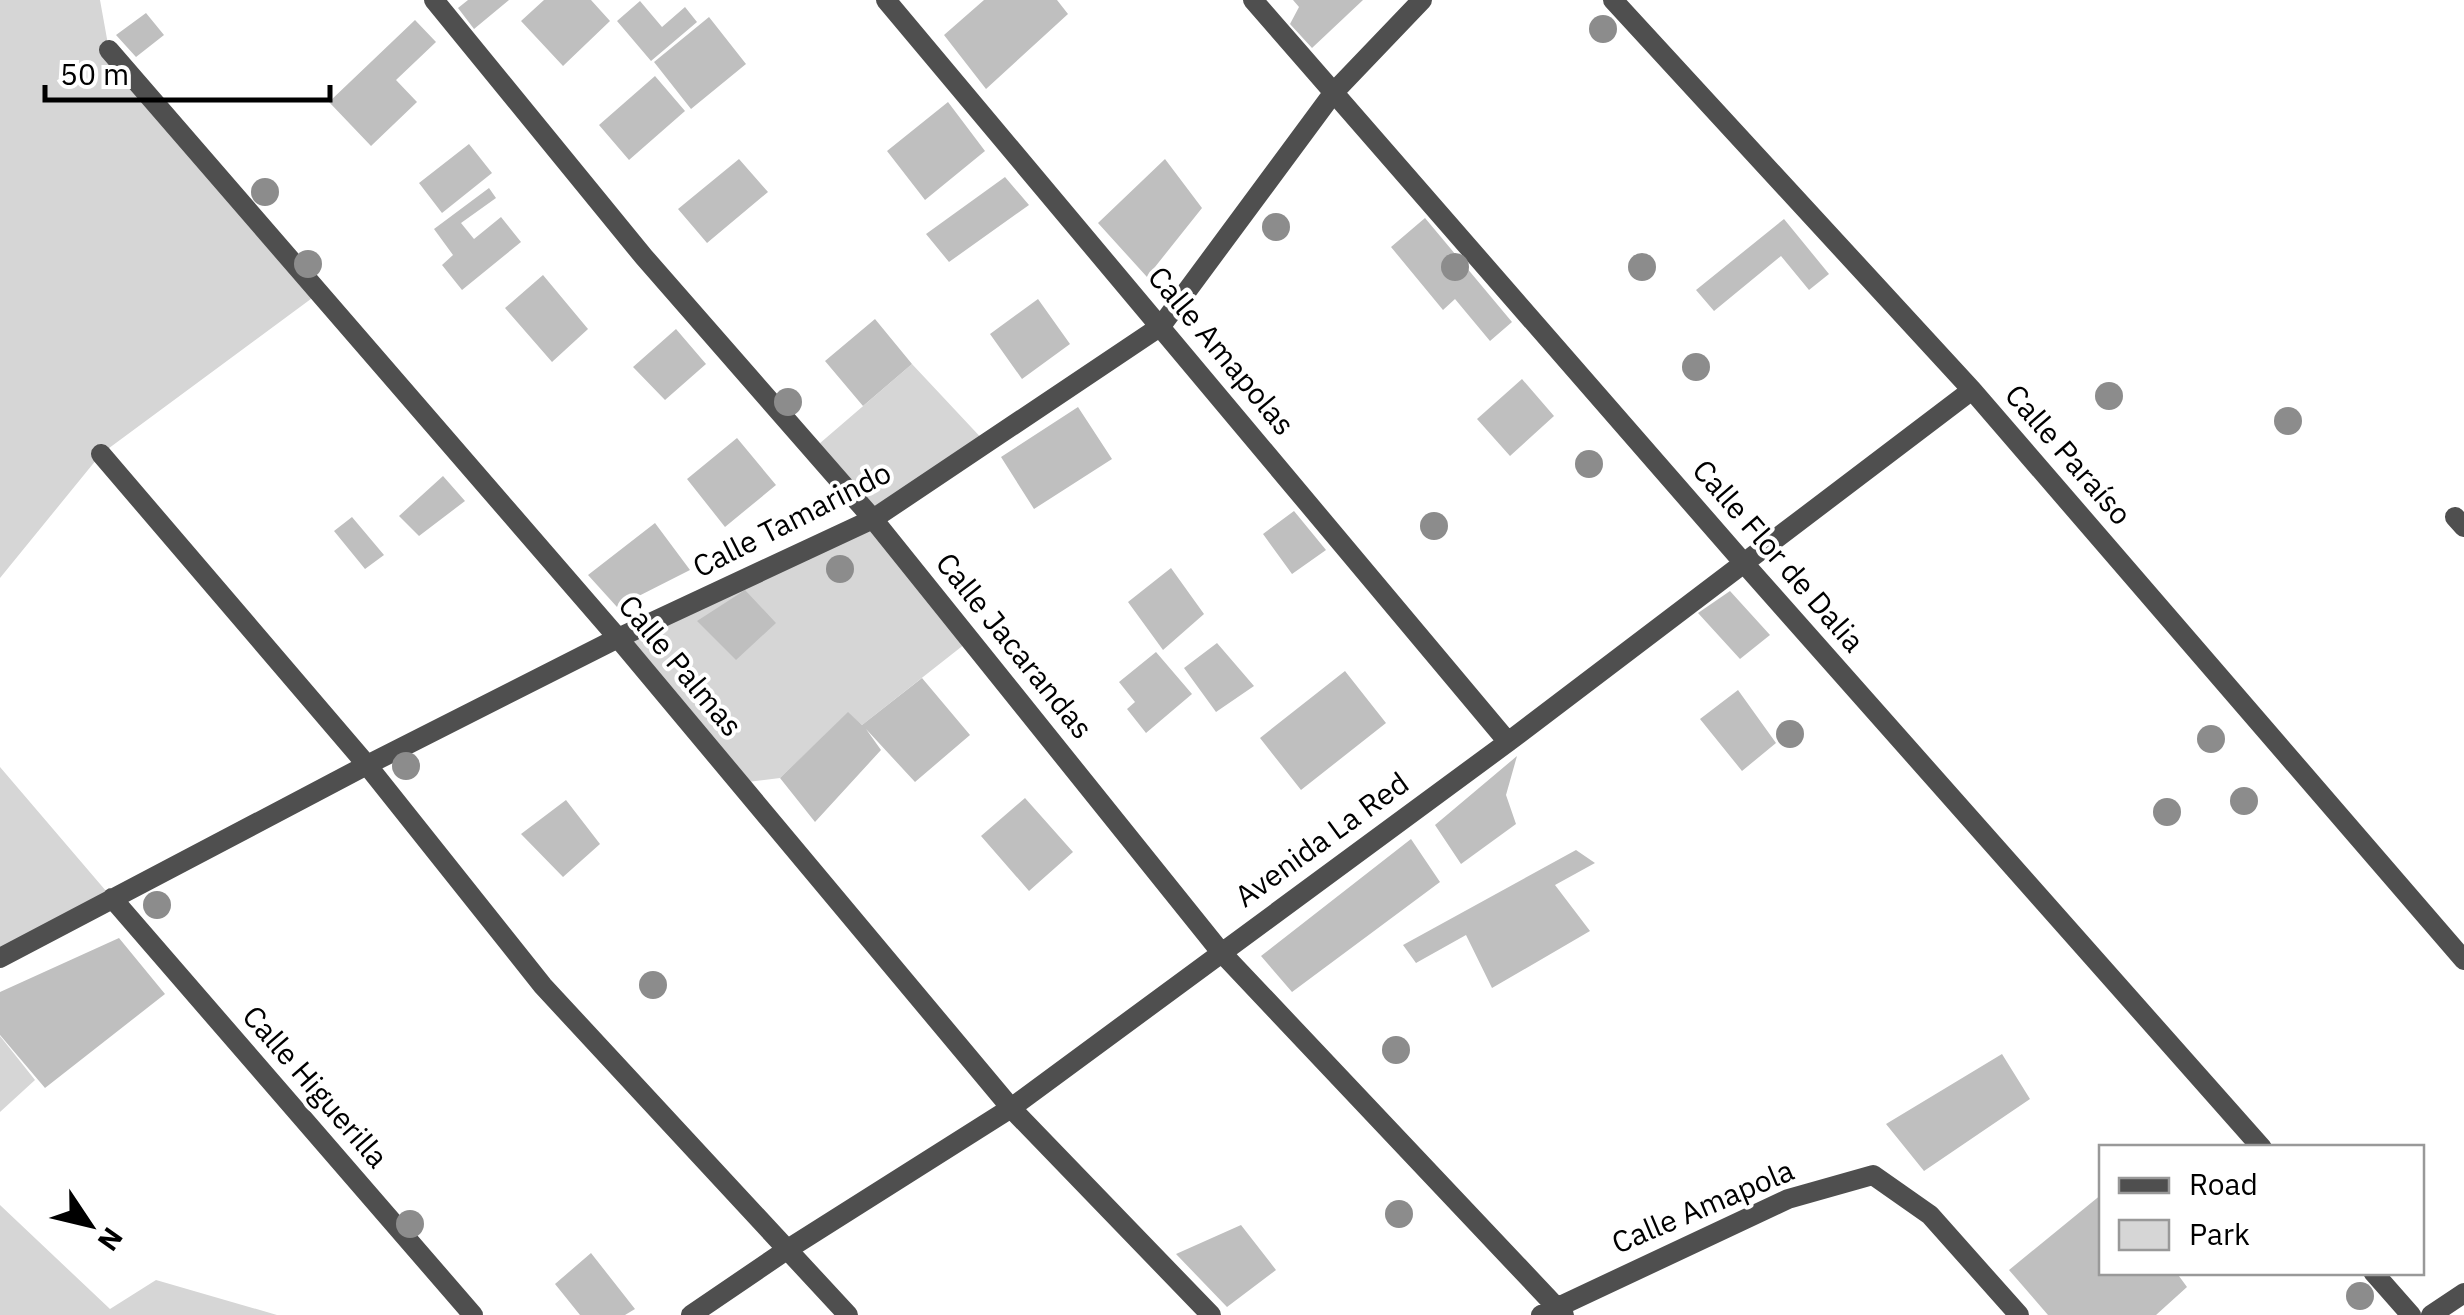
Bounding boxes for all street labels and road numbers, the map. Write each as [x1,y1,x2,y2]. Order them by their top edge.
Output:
street label: Calle Amapolas [1140,258,1304,443]
street label: Calle Paraíso [1997,376,2141,533]
street label: Calle Flor de Dalia [1685,451,1874,660]
street label: Calle Tamarindo [686,452,897,585]
street label: Calle Jacarandas [928,544,1102,746]
street label: Calle Palmas [611,586,752,744]
street label: Avenida La Red [1227,763,1416,915]
street label: Calle Higuerilla [235,997,397,1175]
street label: Calle Amapola [1605,1150,1799,1262]

